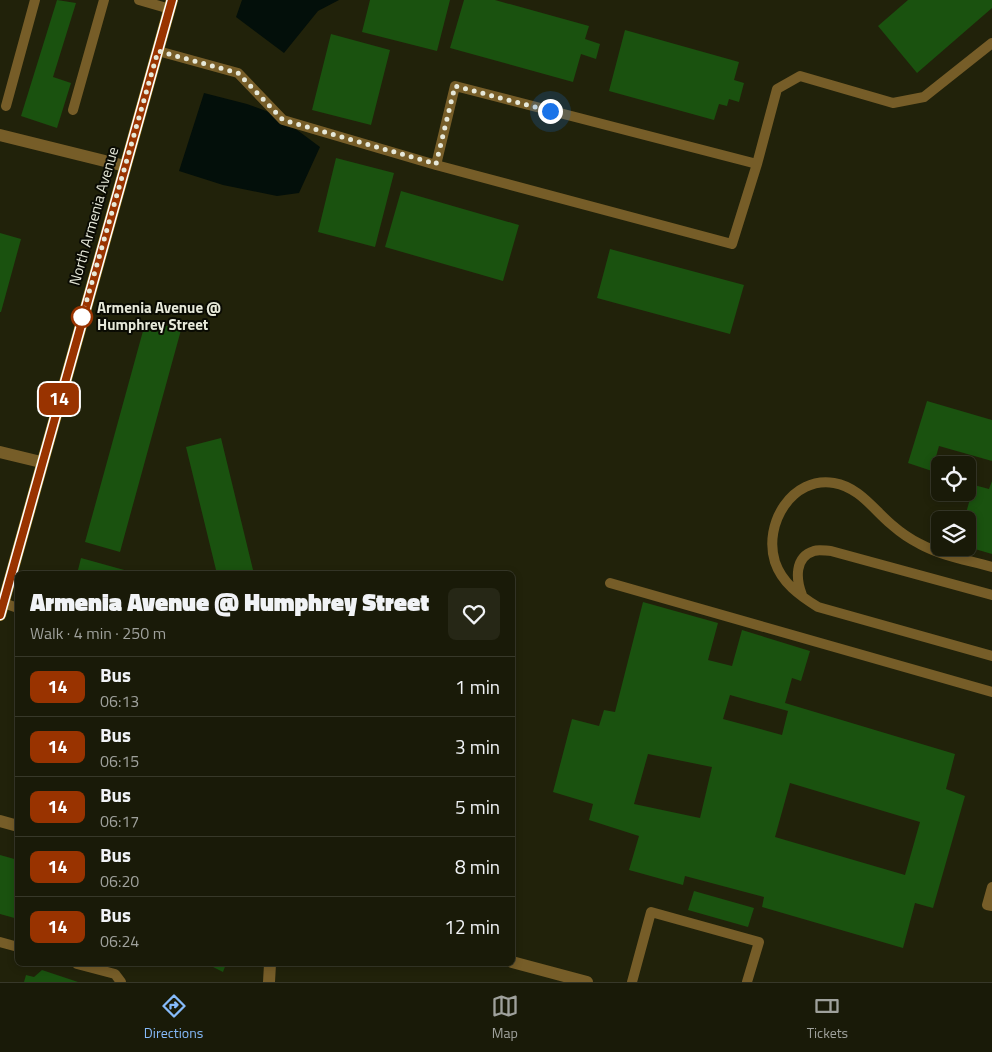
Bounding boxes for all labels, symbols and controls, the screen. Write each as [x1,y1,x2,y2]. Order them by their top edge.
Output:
your location [538,99,563,124]
street label: North Armenia Avenue [63,144,124,288]
place label: Armenia Avenue @ Humphrey Street [97,296,221,336]
marker: Armenia Avenue @ Humphrey Street [71,306,93,328]
line badge: 14 [36,383,82,415]
text: 14 [49,385,69,412]
map controls [931,456,976,556]
button: locate [931,456,976,501]
button: layers [931,511,976,556]
text: Armenia Avenue @ Humphrey Street [30,584,429,620]
button: heart [448,588,500,640]
text: Walk · 4 min · 250 m [30,621,166,645]
text: Bus [100,660,131,689]
text: 1 min [455,672,500,701]
text: 14 [47,673,68,700]
text: 06:13 [100,689,139,713]
text: Bus [100,720,131,749]
text: 3 min [455,732,500,761]
text: 14 [47,733,68,760]
text: 06:15 [100,749,139,773]
text: Bus [100,780,131,809]
text: 5 min [455,792,500,821]
text: 14 [47,793,68,820]
text: 06:17 [100,809,139,833]
text: Bus [100,840,131,869]
text: 8 min [455,852,500,881]
text: 14 [47,853,68,880]
text: 06:20 [100,869,139,893]
text: Bus [100,900,131,929]
text: 12 min [444,912,500,941]
text: 14 [47,913,68,940]
text: 06:24 [100,929,139,953]
tab: Directions [144,992,203,1043]
tab: Map [491,992,519,1043]
tab: Tickets [807,992,848,1043]

